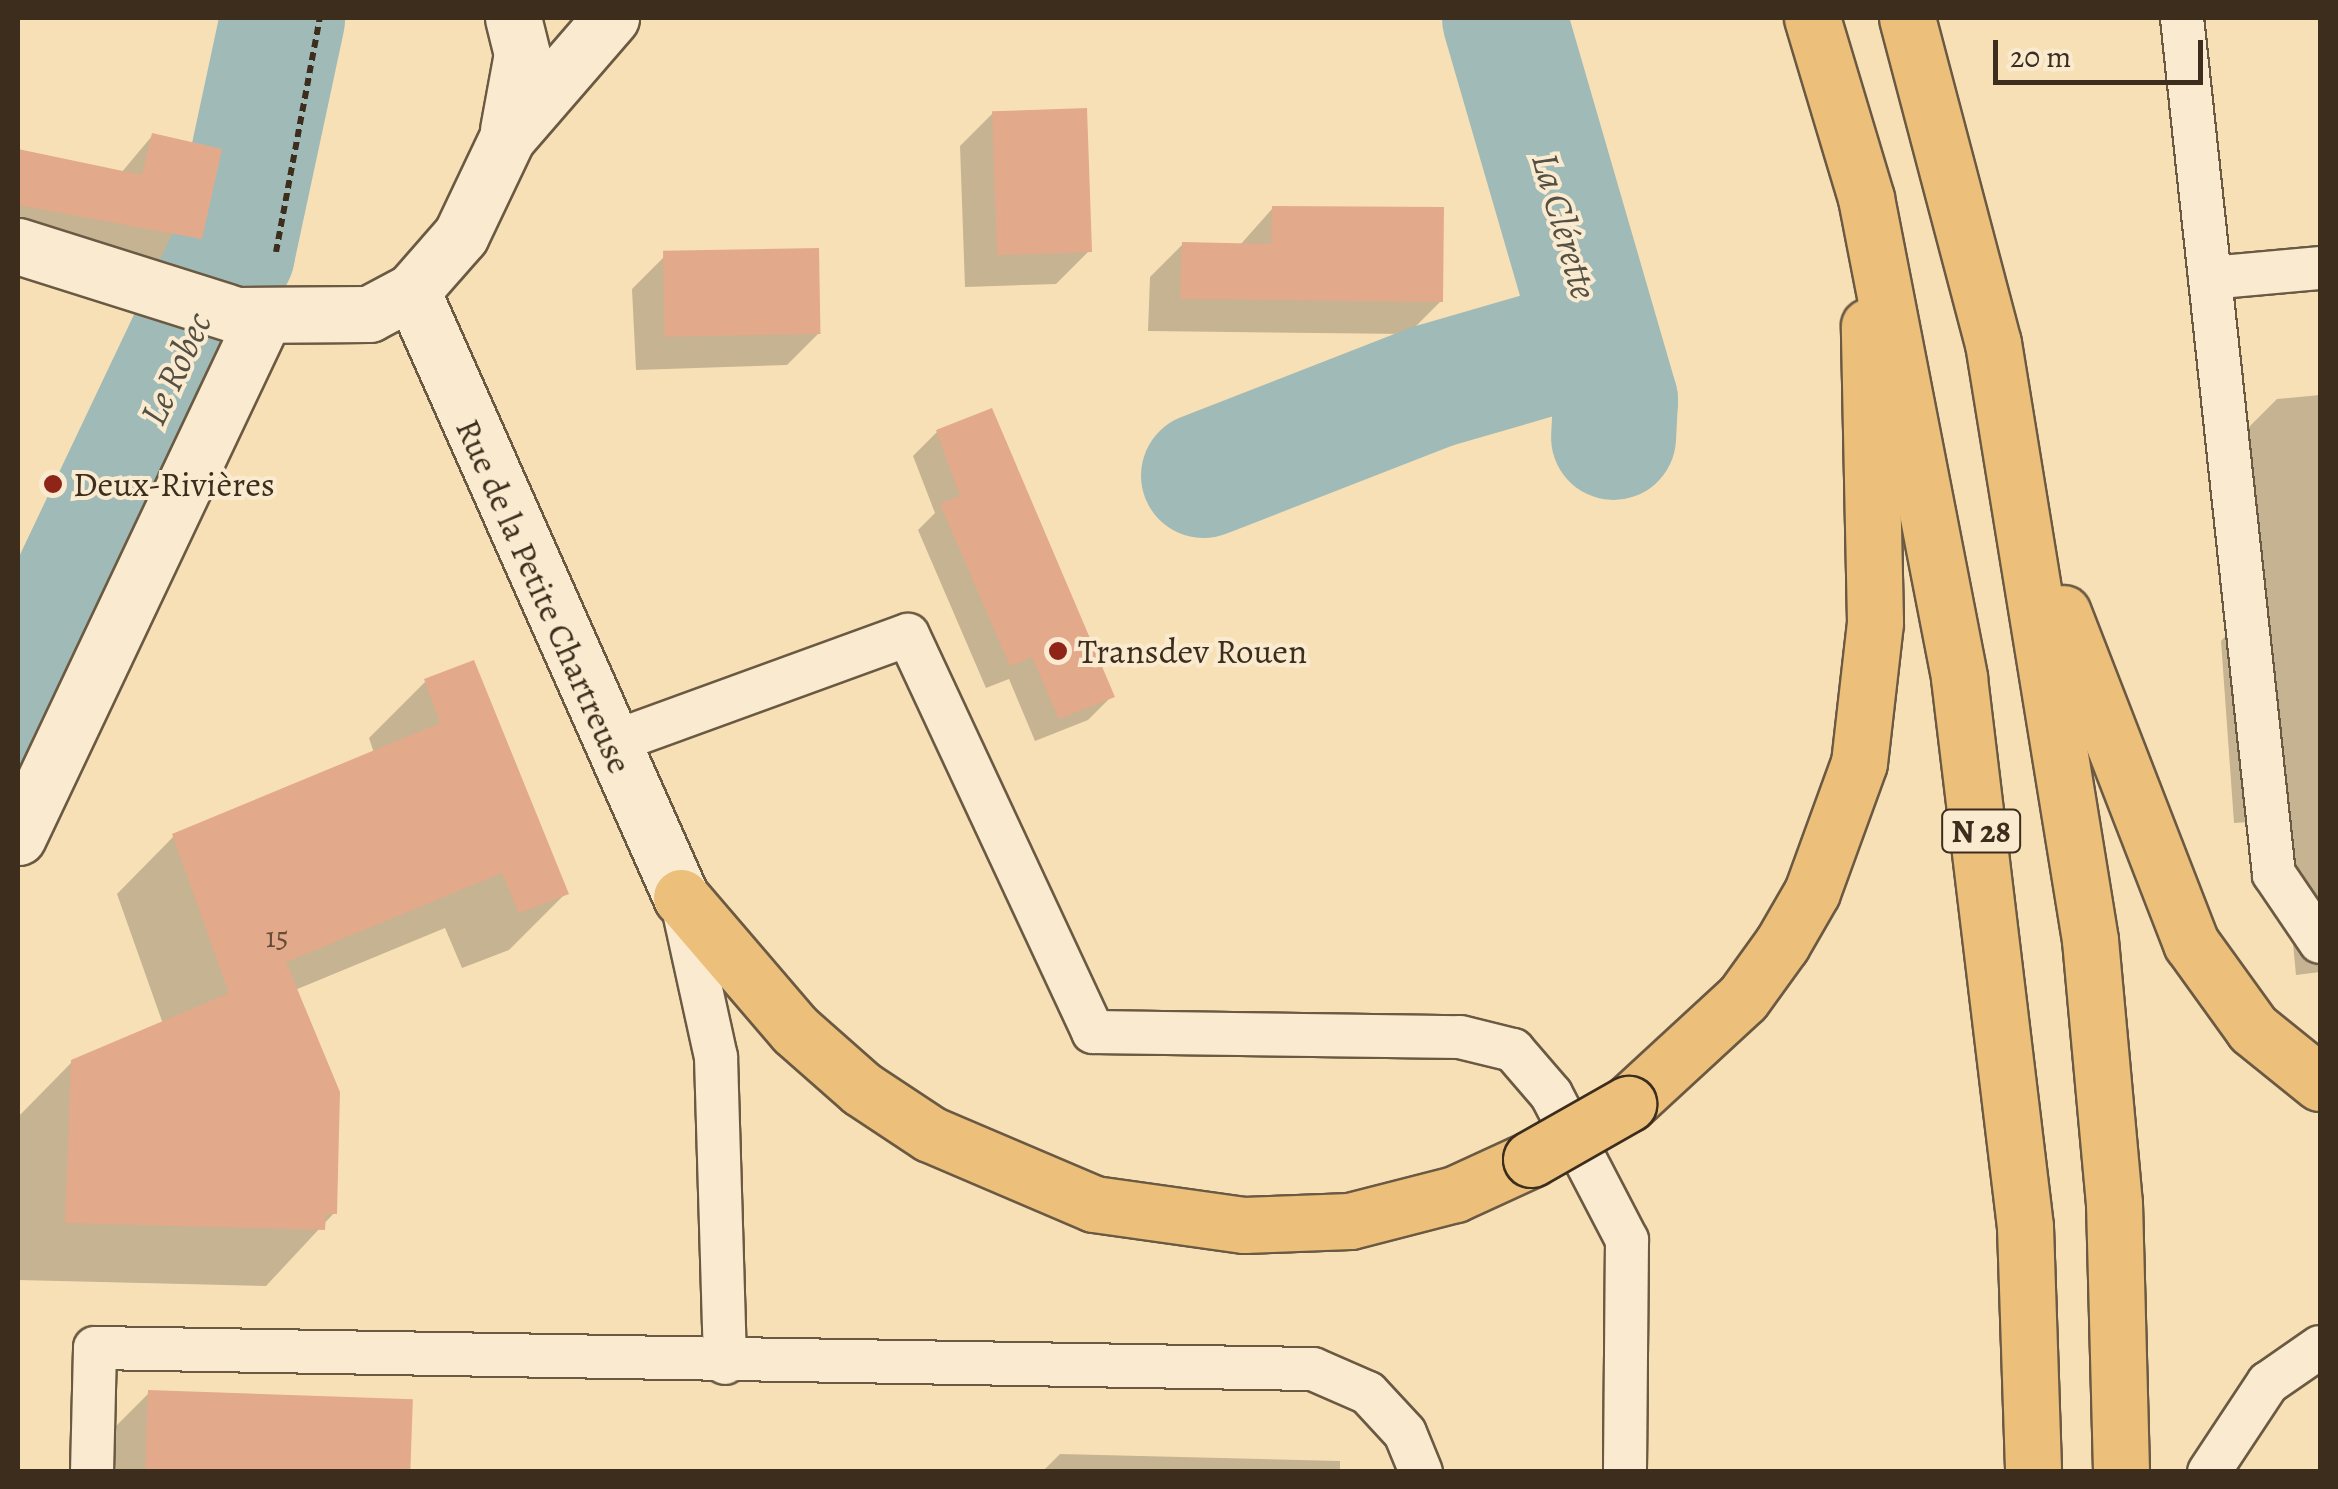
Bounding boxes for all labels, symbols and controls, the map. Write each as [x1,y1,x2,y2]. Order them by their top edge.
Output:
scale bar [1998,20,2208,82]
text: 20 m [2010,37,2071,77]
water label: La Clérette [1521,148,1607,304]
water label: Le Robec [130,305,222,433]
street label: Rue de la Petite Chartreuse [447,412,641,780]
place label: Deux-Rivières [73,463,275,505]
marker: Deux-Rivières [42,473,64,495]
place label: Transdev Rouen [1078,630,1307,672]
marker: Transdev Rouen [1047,640,1069,662]
road number: N 28 [1941,804,2021,858]
house number: 15 [265,919,289,955]

